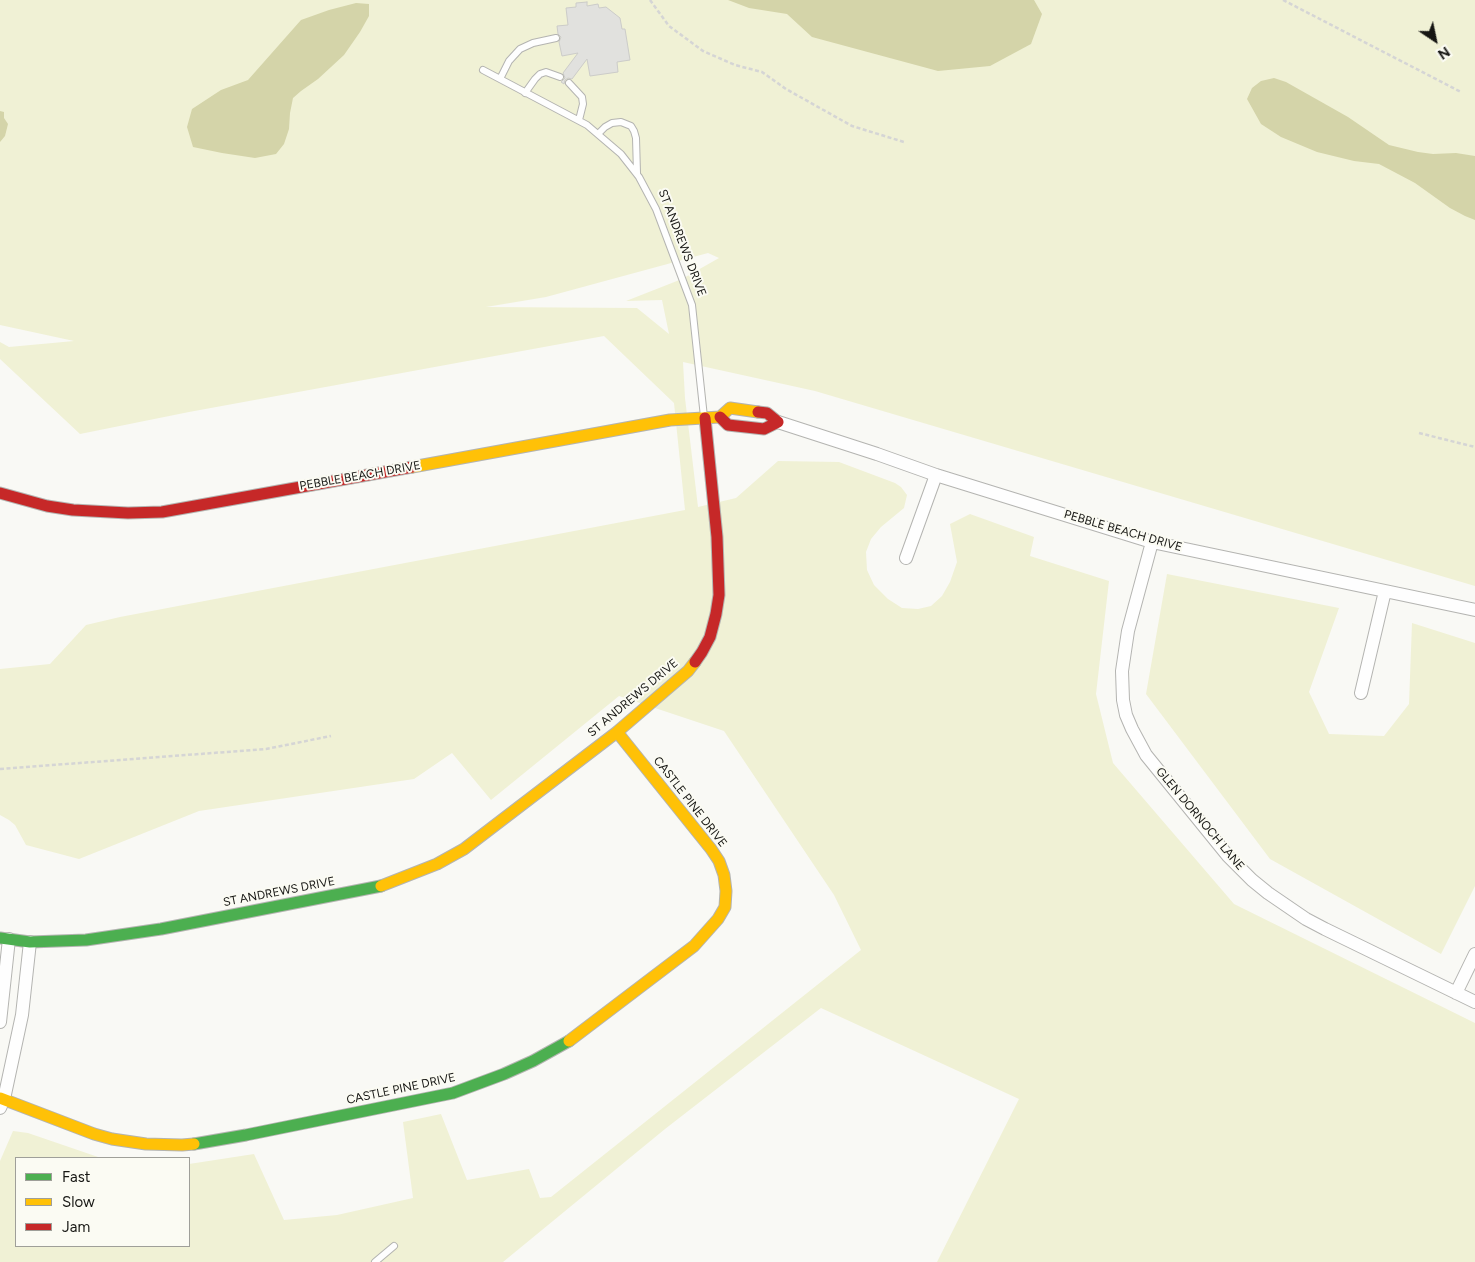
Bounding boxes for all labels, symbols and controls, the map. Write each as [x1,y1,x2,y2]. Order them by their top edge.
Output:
north arrow [1410,15,1460,65]
text: N [1434,43,1453,63]
street label: ST ANDREWS DRIVE [655,187,709,299]
street label: PEBBLE BEACH DRIVE [298,458,422,494]
street label: PEBBLE BEACH DRIVE [1062,507,1184,555]
street label: ST ANDREWS DRIVE [585,656,681,740]
street label: CASTLE PINE DRIVE [650,754,730,850]
street label: GLEN DORNOCH LANE [1153,765,1247,873]
street label: ST ANDREWS DRIVE [222,874,336,910]
street label: CASTLE PINE DRIVE [345,1070,457,1108]
legend [15,1157,190,1247]
text: Fast [62,1168,90,1186]
text: Slow [62,1193,95,1211]
text: Jam [62,1218,90,1236]

